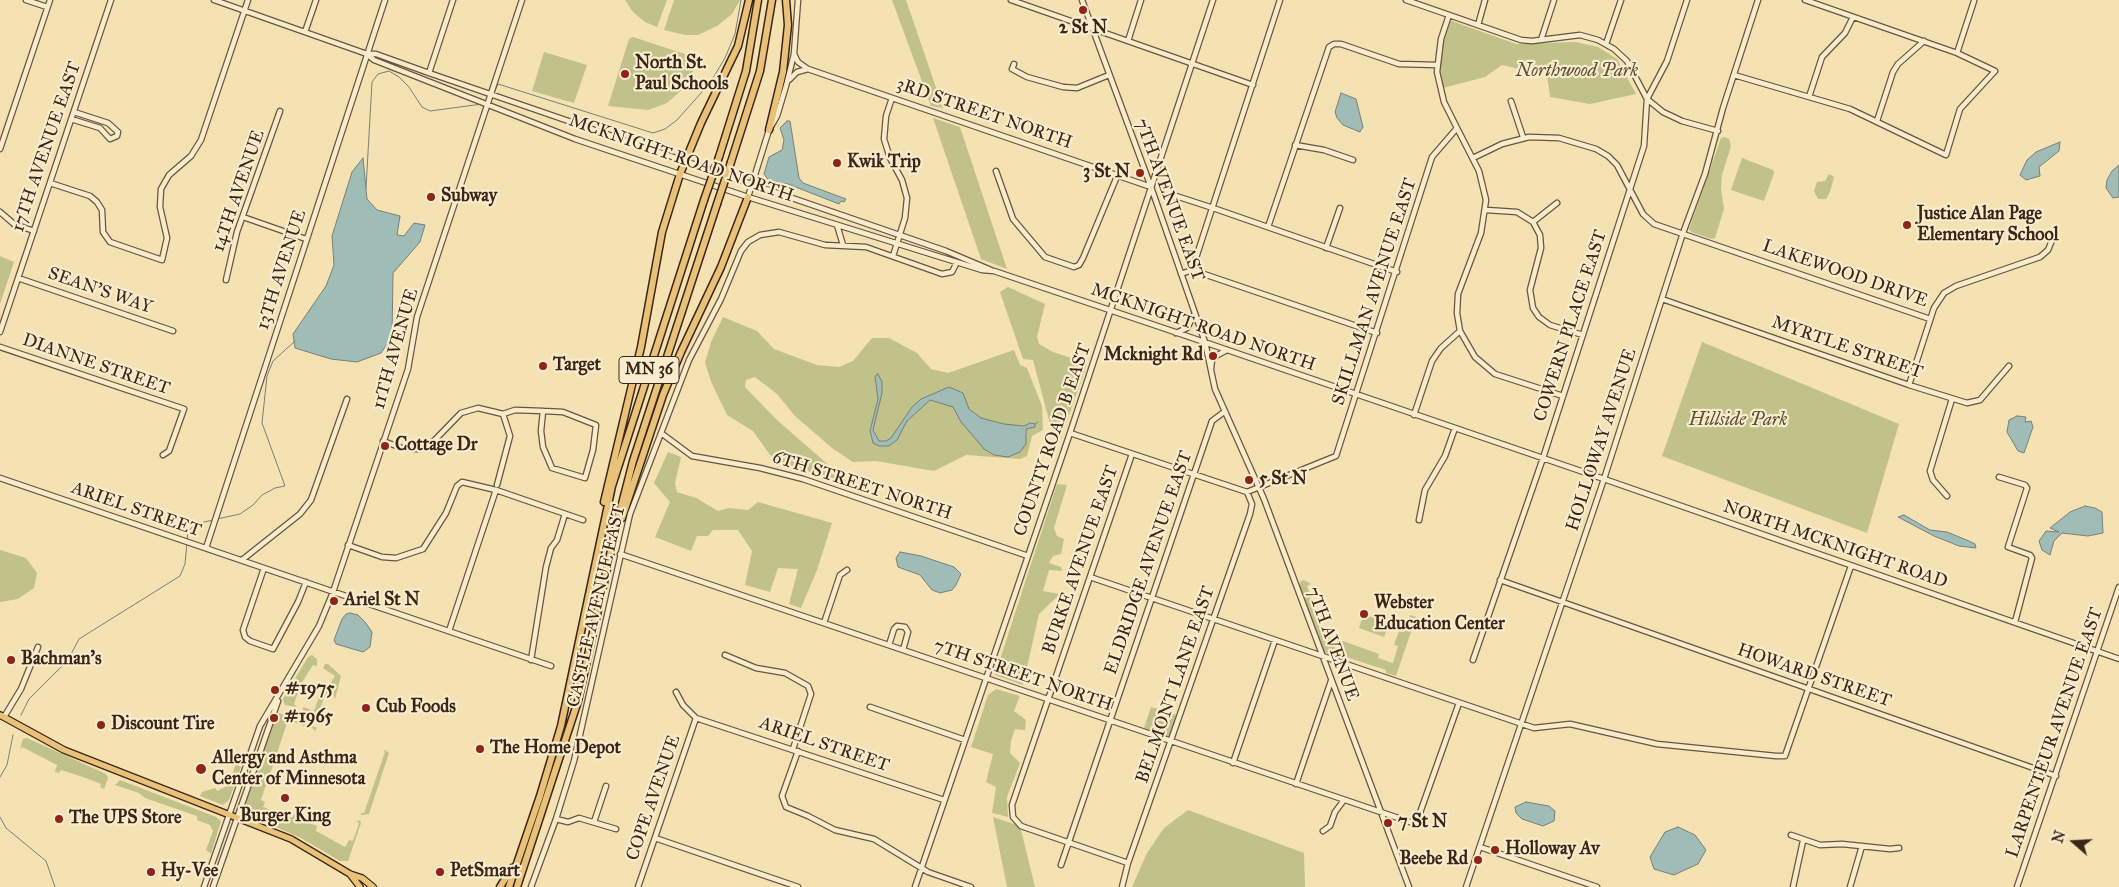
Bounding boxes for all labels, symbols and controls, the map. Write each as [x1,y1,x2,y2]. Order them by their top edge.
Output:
marker: 2 St N [1077,4,1089,16]
place label: 2 St N [1059,18,1107,40]
place label: North St. Paul Schools [635,53,729,96]
street label: 17TH AVENUE EAST [8,59,86,235]
park label: Northwood Park [1516,61,1638,83]
marker: North St. Paul Schools [619,68,631,80]
street label: 3RD STREET NORTH [893,74,1075,154]
street label: MCKNIGHT ROAD NORTH [566,110,796,208]
street label: 7TH AVENUE EAST [1130,116,1208,284]
street label: 14TH AVENUE [208,127,270,255]
place label: Kwik Trip [847,152,921,174]
marker: Kwik Trip [831,157,843,169]
place label: 3 St N [1083,162,1130,184]
marker: 3 St N [1134,167,1146,179]
street label: SKILLMAN AVENUE EAST [1328,176,1422,408]
place label: Subway [441,186,497,208]
marker: Subway [425,191,437,203]
place label: Justice Alan Page Elementary School [1917,204,2059,246]
street label: 13TH AVENUE [252,207,312,333]
marker: Justice Alan Page Elementary School [1901,219,1913,231]
street label: COWERN PLACE EAST [1530,228,1612,424]
street label: LAKEWOOD DRIVE [1759,236,1931,312]
street label: SEAN'S WAY [45,263,155,319]
street label: MCKNIGHT ROAD NORTH [1088,279,1318,377]
street label: 11TH AVENUE [368,286,424,412]
street label: MYRTLE STREET [1769,312,1925,384]
street label: DIANNE STREET [19,330,173,400]
street label: COUNTY ROAD B EAST [1010,341,1096,539]
place label: Mcknight Rd [1104,345,1203,367]
street label: HOLLOWAY AVENUE [1562,346,1642,534]
marker: Mcknight Rd [1207,350,1219,362]
place label: Target [553,355,601,377]
road number: MN 36 [619,356,679,384]
marker: Target [537,360,549,372]
park label: Hillside Park [1689,410,1787,432]
place label: Cottage Dr [395,435,478,457]
marker: Cottage Dr [379,440,391,452]
street label: 6TH STREET NORTH [770,447,954,525]
street label: ELDRIDGE AVENUE EAST [1101,448,1197,678]
street label: BURKE AVENUE EAST [1039,463,1123,657]
place label: 5 St N [1259,469,1307,491]
marker: 5 St N [1243,474,1255,486]
street label: ARIEL STREET [68,478,204,542]
street label: NORTH MCKNIGHT ROAD [1720,496,1950,594]
street label: CASTLE AVENUE EAST [563,503,631,709]
street label: BELMONT LANE EAST [1132,584,1220,786]
street label: 7TH AVENUE [1301,584,1363,704]
place label: Ariel St N [344,590,420,612]
place label: Webster Education Center [1374,593,1505,636]
marker: Ariel St N [328,595,340,607]
street label: LARPENTEUR AVENUE EAST [2002,605,2108,861]
marker: Webster Education Center [1358,608,1370,620]
street label: 7TH STREET NORTH [931,635,1115,717]
street label: HOWARD STREET [1734,639,1894,713]
place label: Bachman's [21,649,101,671]
marker: Bachman's [5,654,17,666]
place label: #1975 [285,679,334,701]
marker: #1975 [269,684,281,696]
place label: Cub Foods [376,697,456,719]
marker: Cub Foods [360,702,372,714]
place label: #1965 [284,707,333,729]
marker: #1965 [268,712,280,724]
street label: ARIEL STREET [756,713,892,777]
place label: Discount Tire [111,714,214,736]
marker: Discount Tire [95,719,107,731]
street label: COPE AVENUE [622,732,686,864]
place label: The Home Depot [490,738,621,760]
marker: The Home Depot [474,743,486,755]
place label: Allergy and Asthma Center of Minnesota [212,748,365,791]
marker: Allergy and Asthma Center of Minnesota [194,762,208,776]
marker: Burger King [279,792,291,804]
place label: Burger King [240,806,330,828]
place label: The UPS Store [69,808,181,830]
place label: 7 St N [1398,812,1447,834]
marker: The UPS Store [53,813,65,825]
marker: 7 St N [1382,817,1394,829]
north arrow [2049,817,2099,867]
place label: Holloway Av [1505,839,1600,861]
marker: Holloway Av [1489,844,1501,856]
place label: Beebe Rd [1399,849,1468,871]
marker: Beebe Rd [1472,854,1484,866]
place label: Hy-Vee [161,861,218,883]
place label: PetSmart [450,861,520,883]
marker: Hy-Vee [145,866,157,878]
marker: PetSmart [434,866,446,878]

